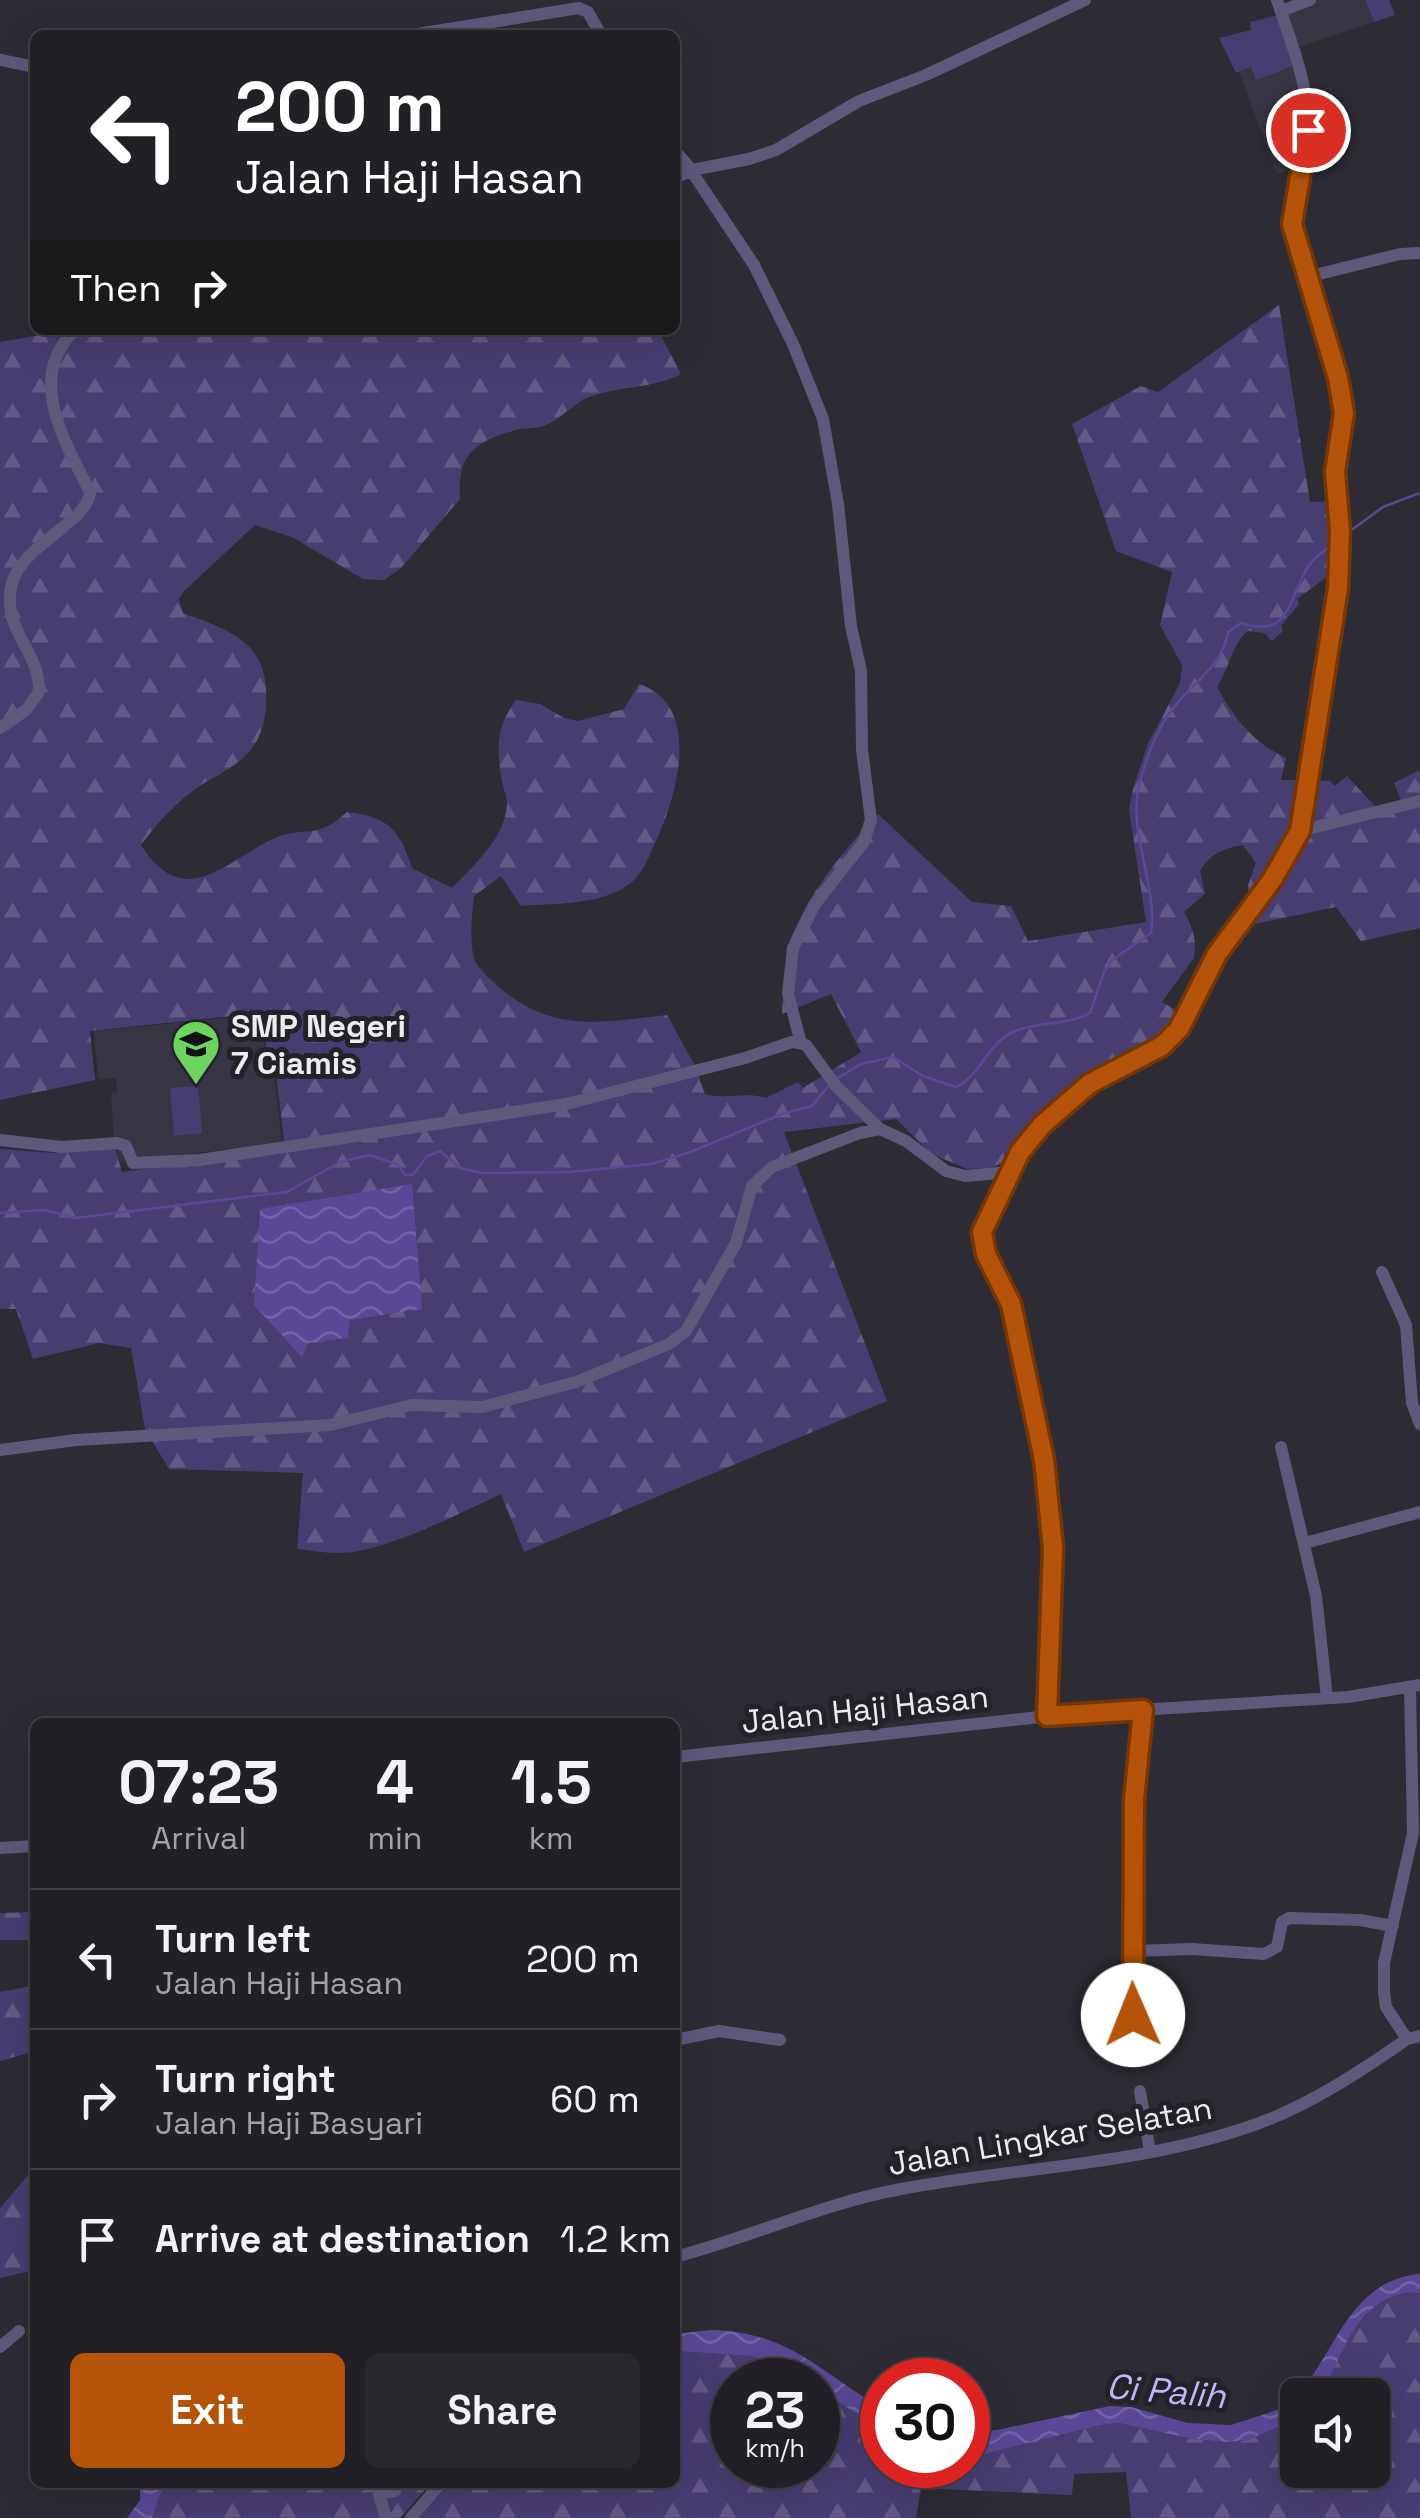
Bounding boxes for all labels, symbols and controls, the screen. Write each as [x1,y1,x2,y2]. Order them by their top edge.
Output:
text: 200 m [235,62,445,151]
icon: left [70,70,200,200]
pin [1266,88,1351,173]
icon: arrive [1281,103,1336,158]
text: Jalan Haji Hasan [235,149,584,206]
icon: right [181,260,236,315]
text: Then [70,264,161,312]
place label: SMP Negeri 7 Ciamis [231,1006,406,1083]
school or university icon: SMP Negeri 7 Ciamis [170,1018,222,1086]
street label: Jalan Haji Hasan [740,1676,990,1742]
text: 07:23 [118,1744,279,1821]
text: 4 [376,1744,414,1821]
text: 1.5 [511,1744,592,1821]
text: Arrival [151,1818,246,1858]
text: min [367,1818,422,1858]
text: km [529,1818,574,1858]
text: Turn left [155,1915,311,1963]
icon: left [70,1932,125,1987]
text: 200 m [526,1935,640,1983]
text: Jalan Haji Hasan [155,1963,403,2003]
position arrow [1081,1963,1185,2067]
text: Turn right [155,2055,336,2103]
icon: right [70,2072,125,2127]
text: 60 m [550,2075,640,2123]
street label: Jalan Lingkar Selatan [885,2088,1215,2184]
text: Jalan Haji Basyari [155,2103,423,2143]
icon: arrive [70,2212,125,2267]
text: Arrive at destination [155,2215,530,2263]
text: 1.2 km [560,2215,671,2263]
button: Exit [70,2353,345,2468]
button: Share [365,2353,640,2468]
speed limit sign: 30 [860,2358,990,2488]
water label: Ci Palih [1105,2364,1228,2418]
map controls [1280,2378,1390,2488]
button: sound [1280,2378,1390,2488]
text: 23 [745,2379,805,2443]
text: km/h [745,2432,805,2464]

